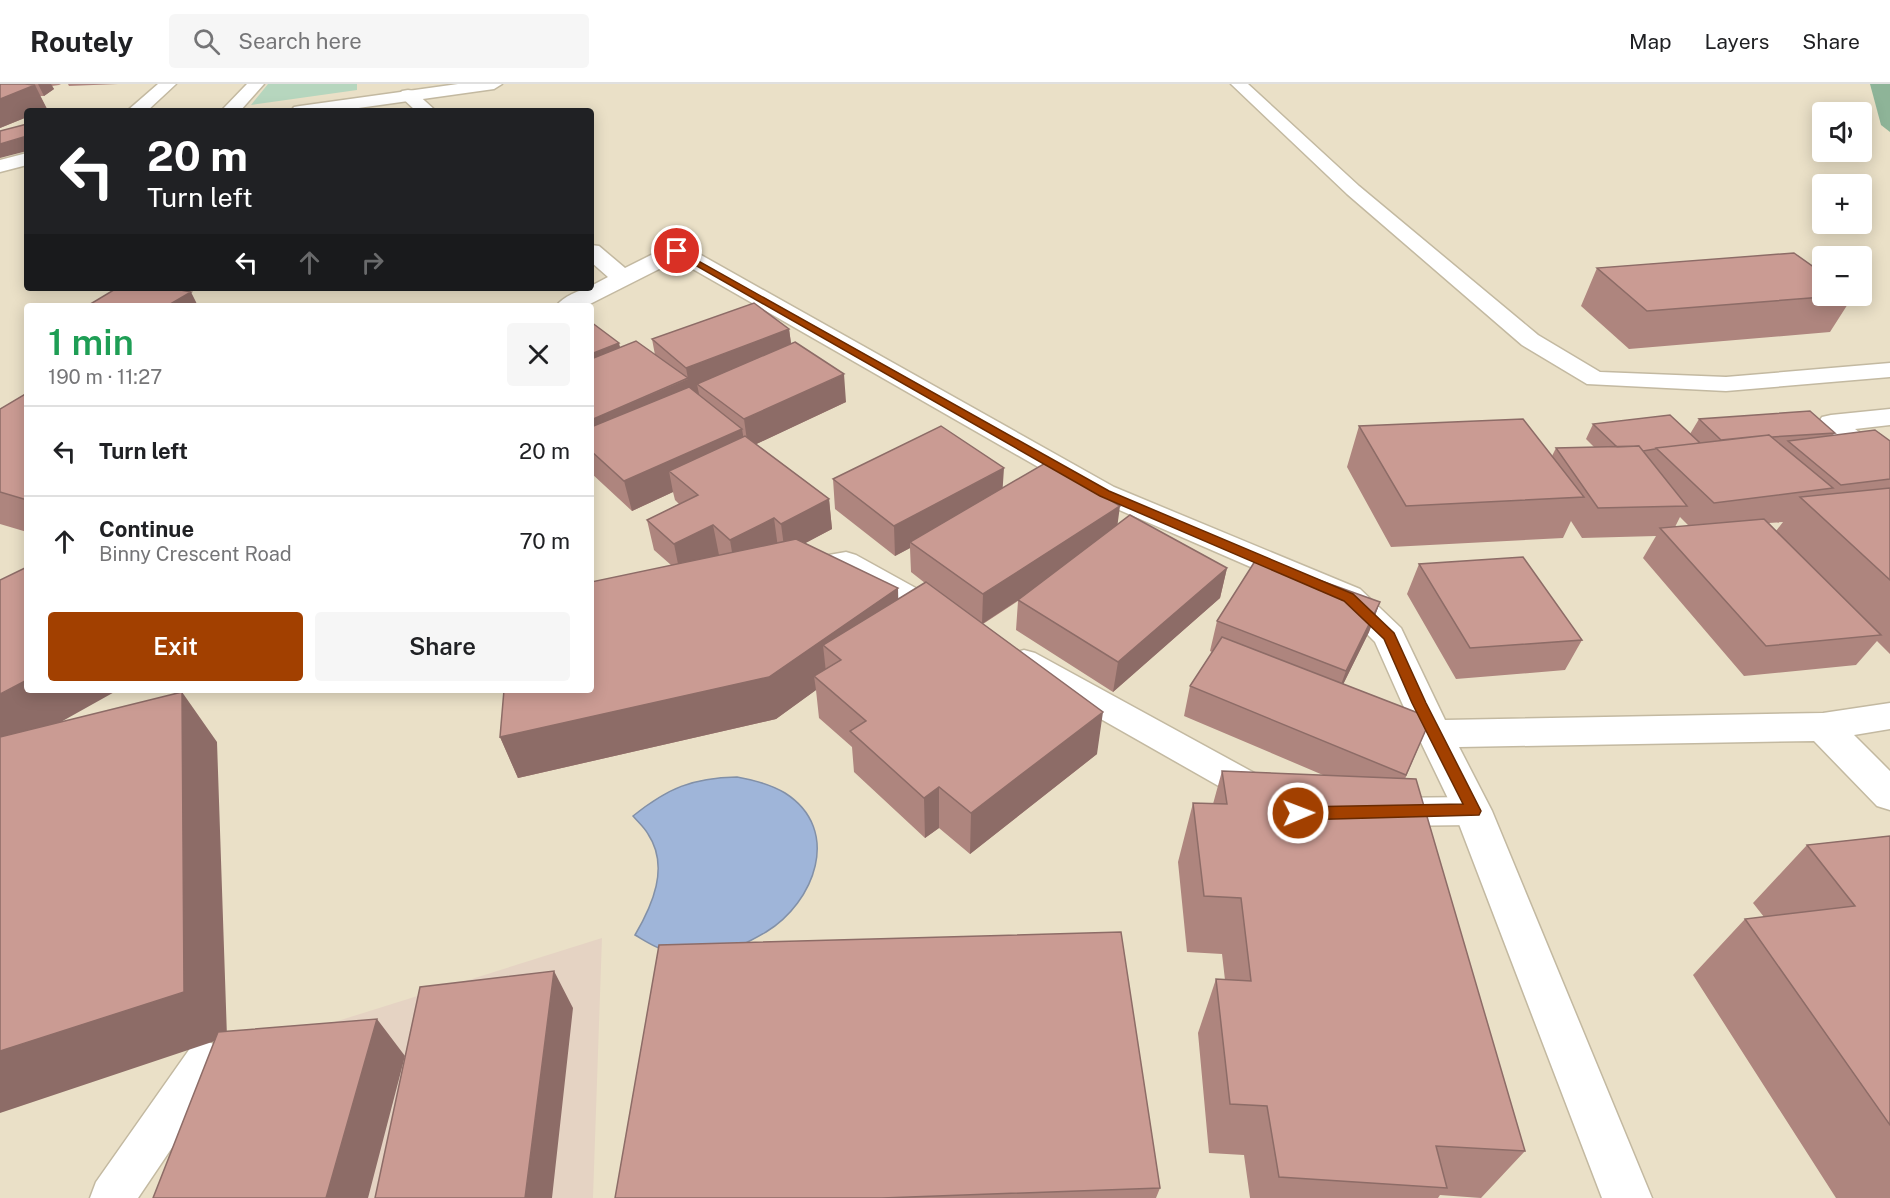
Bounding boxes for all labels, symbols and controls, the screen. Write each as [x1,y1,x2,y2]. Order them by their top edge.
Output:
search box [169,14,589,68]
text: Routely [30,25,133,58]
icon: search [190,25,223,58]
text: Search here [238,28,362,54]
text: Map [1629,29,1672,54]
text: Layers [1705,29,1769,54]
text: Share [1802,29,1860,54]
map controls [1812,102,1872,306]
button: sound [1812,102,1872,162]
text: 20 m [147,131,248,180]
icon: left [48,132,126,210]
button: + [1812,174,1872,234]
text: Turn left [147,181,253,213]
pin [651,225,702,276]
icon: arrive [660,234,693,267]
icon: left [230,246,263,279]
icon: ahead [293,246,326,279]
icon: right [356,246,389,279]
button: − [1812,246,1872,306]
text: 1 min [48,321,134,363]
button: close [507,323,570,386]
text: 190 m · 11:27 [48,365,162,389]
icon: left [48,435,81,468]
text: Turn left [99,438,188,464]
text: 20 m [519,438,570,464]
text: Continue [99,516,194,542]
icon: ahead [48,525,81,558]
text: 70 m [519,528,570,554]
text: Binny Crescent Road [99,542,292,566]
button: Exit [48,612,303,681]
button: Share [315,612,570,681]
position arrow [1266,781,1330,845]

